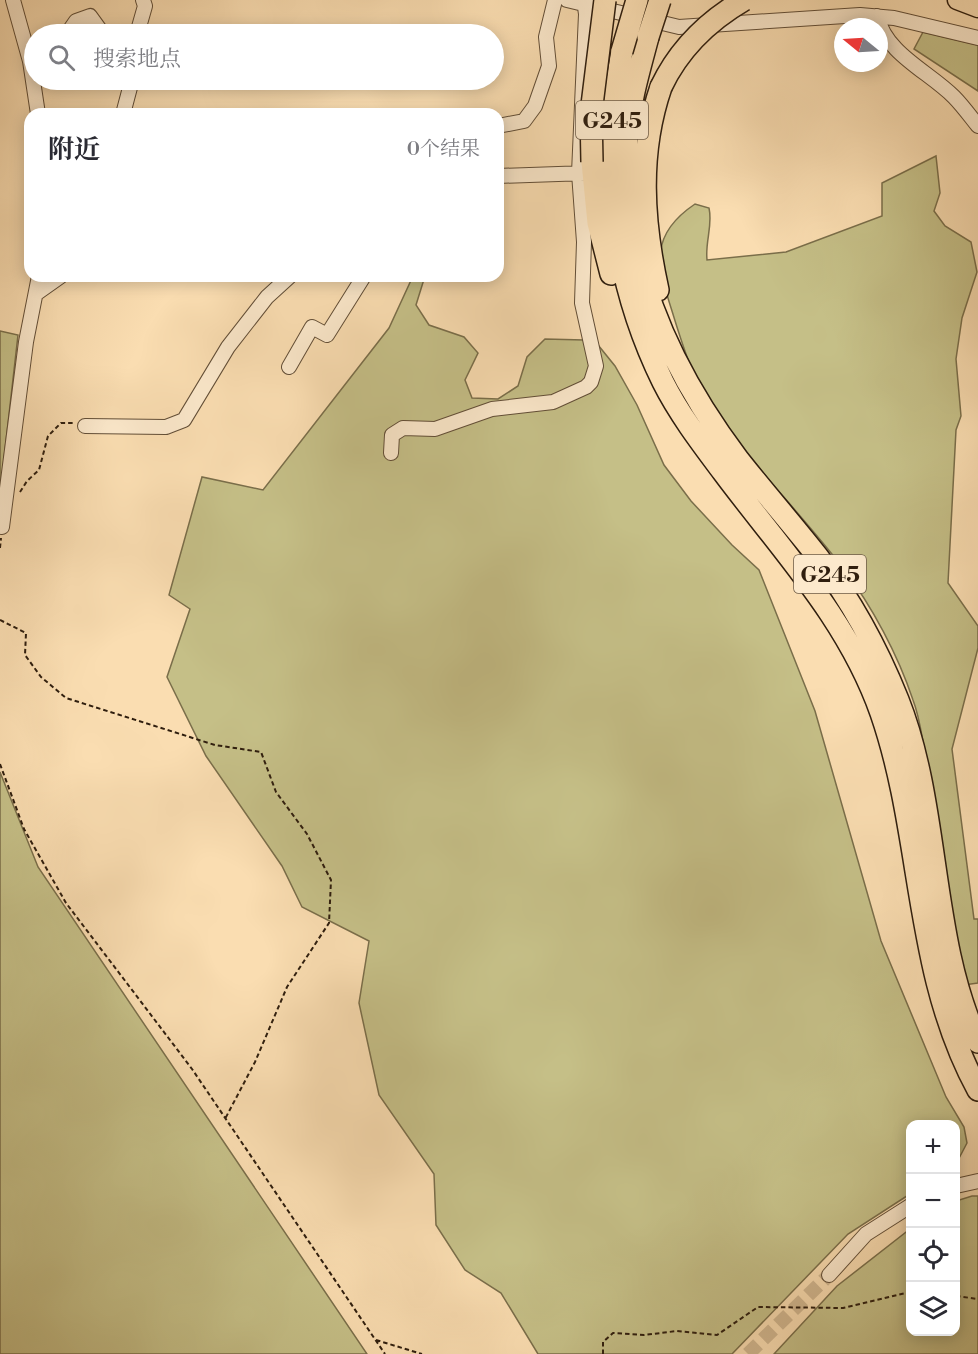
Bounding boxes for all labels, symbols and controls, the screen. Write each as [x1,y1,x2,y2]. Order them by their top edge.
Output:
north arrow [834,18,888,72]
search box [24,24,504,90]
icon: search [45,41,78,74]
text: 搜索地点 [93,46,181,73]
road number: G245 [576,101,648,139]
text: 附近 [48,134,100,166]
text: 0个结果 [407,137,480,162]
road number: G245 [794,555,866,593]
map controls [906,1120,960,1336]
button: + [906,1120,960,1174]
button: − [906,1174,960,1228]
button: locate [906,1228,960,1282]
button: layers [906,1282,960,1336]

